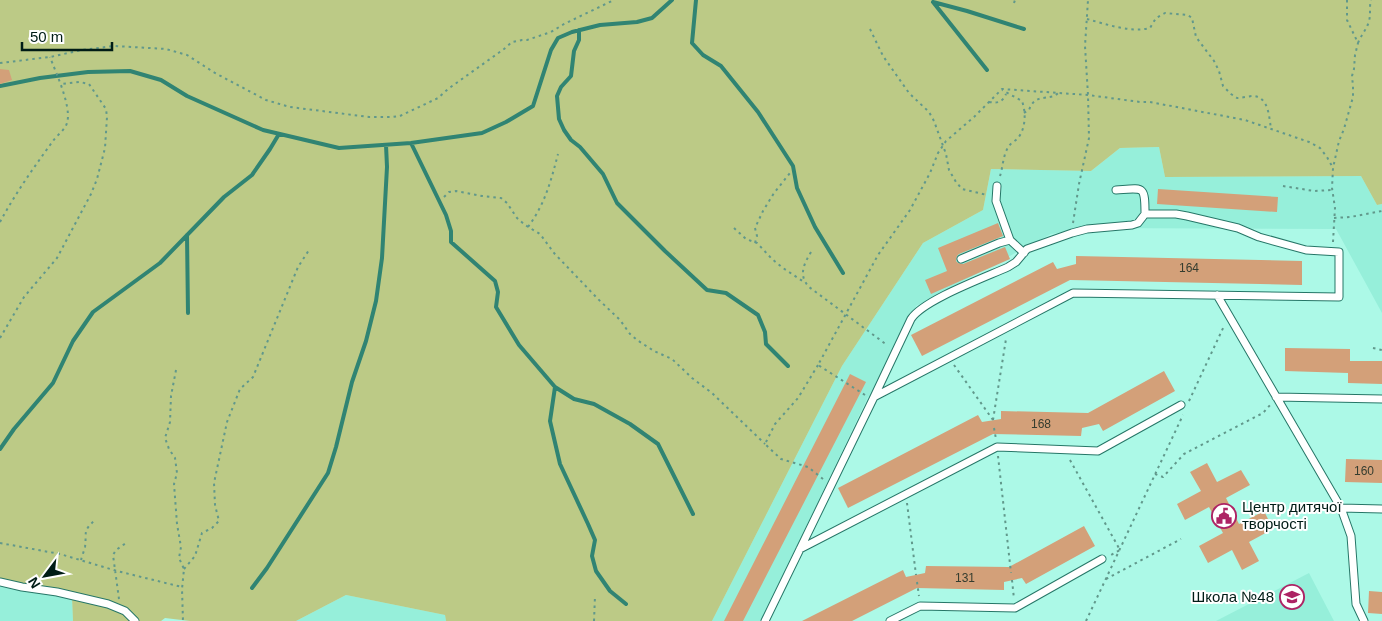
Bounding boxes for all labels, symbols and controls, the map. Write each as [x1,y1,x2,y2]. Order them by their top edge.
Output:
scale bar [22,20,112,52]
text: 50 m [30,28,63,45]
house number: 164 [1179,261,1199,275]
house number: 168 [1031,417,1051,431]
house number: 160 [1354,464,1374,478]
place label: Центр дитячої творчості [1242,498,1342,532]
public building icon: Центр дитячої творчості [1211,503,1237,529]
north arrow [20,551,70,601]
house number: 131 [955,571,975,585]
text: N [25,574,43,591]
school or university icon: Школа №48 [1279,584,1305,610]
place label: Школа №48 [1191,588,1274,605]

